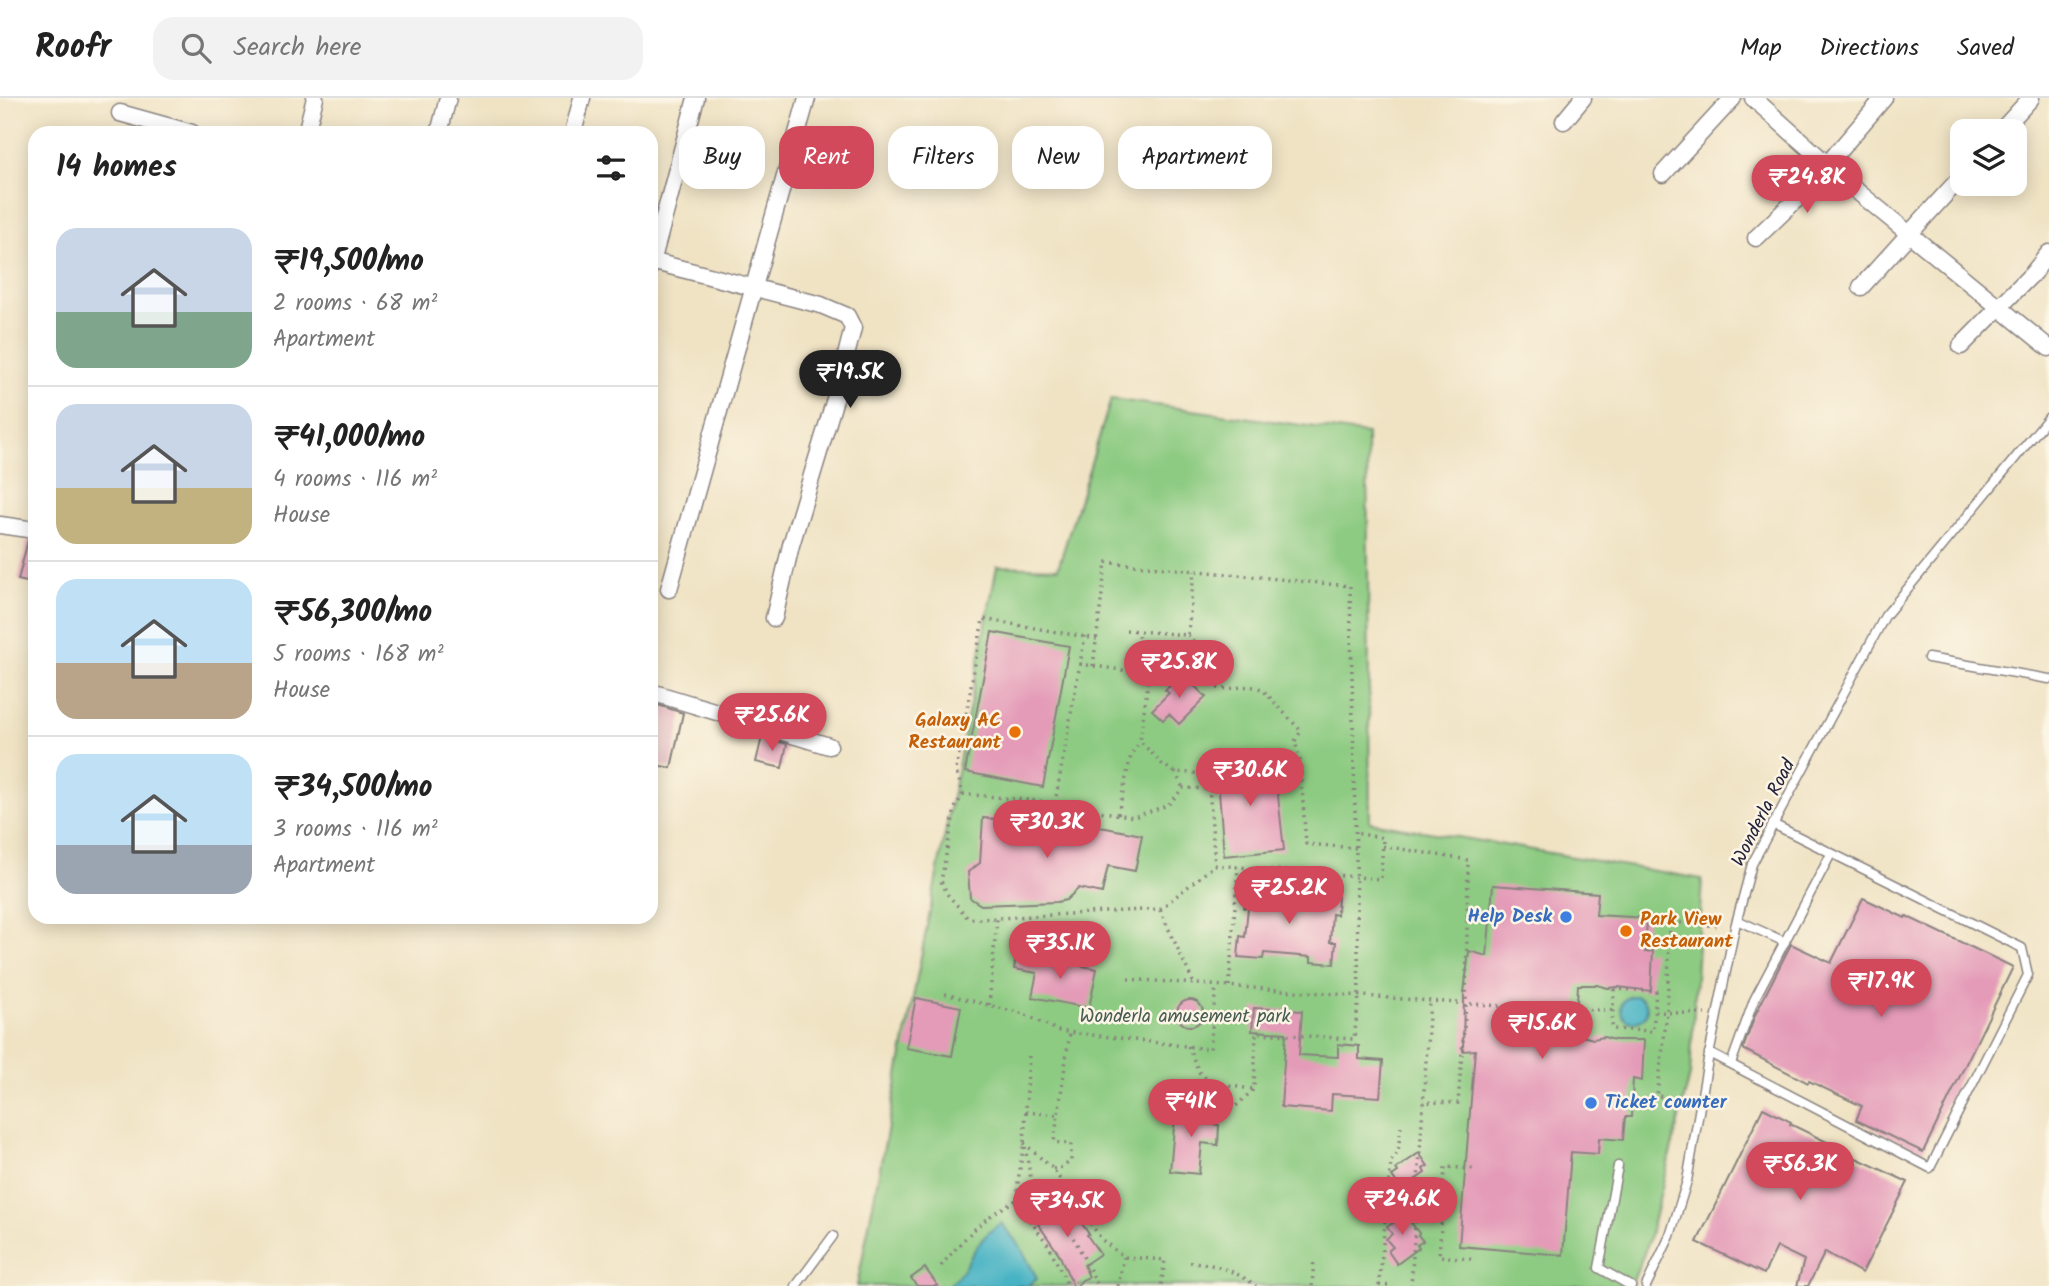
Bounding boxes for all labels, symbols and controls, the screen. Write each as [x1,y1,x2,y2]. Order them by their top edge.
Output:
search box [153,17,643,80]
text: Roofr [35,22,111,75]
text: Search here [233,27,361,69]
icon: search [177,29,215,67]
text: Map [1740,29,1782,68]
text: Directions [1820,29,1919,68]
text: Saved [1957,29,2014,68]
map controls [1950,119,2027,196]
button: layers [1950,119,2027,196]
chip: Buy [679,126,765,189]
chip: Rent [779,126,874,189]
chip: Filters [888,126,998,189]
chip: New [1012,126,1104,189]
chip: Apartment [1118,126,1272,189]
text: 14 homes [56,144,177,192]
icon: filters [592,149,630,187]
pin: ₹24.8K [1750,156,1864,215]
text: ₹24.8K [1768,160,1846,196]
text: ₹19,500/mo [273,238,424,286]
icon: home [112,256,196,340]
text: 2 rooms · 68 m² [273,286,437,322]
text: Apartment [273,322,375,358]
pin: ₹19.5K [793,350,907,410]
text: ₹19.5K [815,355,885,391]
text: ₹41,000/mo [273,414,425,462]
icon: home [112,432,196,516]
text: 4 rooms · 116 m² [273,462,437,498]
text: House [273,498,330,534]
text: ₹56,300/mo [273,589,432,637]
icon: home [112,607,196,691]
text: 5 rooms · 168 m² [273,637,444,673]
pin: ₹25.8K [1122,640,1236,700]
text: ₹25.8K [1140,645,1218,681]
text: House [273,673,330,709]
pin: ₹25.6K [715,694,829,753]
text: ₹25.6K [734,698,810,734]
place label: Galaxy AC Restaurant [908,706,1001,758]
marker: Galaxy AC Restaurant [1007,724,1023,740]
pin: ₹30.6K [1193,748,1307,808]
text: ₹30.6K [1212,753,1288,789]
street label: Wonderla Road [1724,754,1804,872]
text: ₹34,500/mo [273,764,432,812]
icon: home [112,782,196,866]
pin: ₹30.3K [990,800,1104,860]
text: ₹30.3K [1009,805,1085,841]
text: 3 rooms · 116 m² [273,812,438,848]
text: Apartment [273,848,375,884]
pin: ₹25.2K [1232,866,1346,926]
text: ₹25.2K [1250,871,1328,907]
place label: Help Desk [1468,902,1553,932]
place label: Park View Restaurant [1640,905,1733,957]
marker: Help Desk [1558,909,1574,925]
pin: ₹35.1K [1003,922,1117,981]
marker: Park View Restaurant [1618,923,1634,939]
text: ₹35.1K [1025,926,1095,962]
pin: ₹17.9K [1824,960,1938,1019]
text: ₹17.9K [1847,964,1915,1000]
park label: Wonderla amusement park [1080,1002,1291,1032]
pin: ₹15.6K [1485,1002,1599,1061]
text: ₹15.6K [1507,1006,1577,1042]
pin: ₹41K [1150,1080,1232,1139]
text: ₹41K [1164,1084,1218,1120]
place label: Ticket counter [1605,1088,1728,1118]
marker: Ticket counter [1583,1095,1599,1111]
pin: ₹56.3K [1743,1142,1857,1202]
text: ₹56.3K [1762,1147,1838,1183]
pin: ₹24.6K [1345,1178,1459,1237]
pin: ₹34.5K [1010,1180,1124,1239]
text: ₹24.6K [1363,1182,1441,1218]
text: ₹34.5K [1029,1184,1105,1220]

